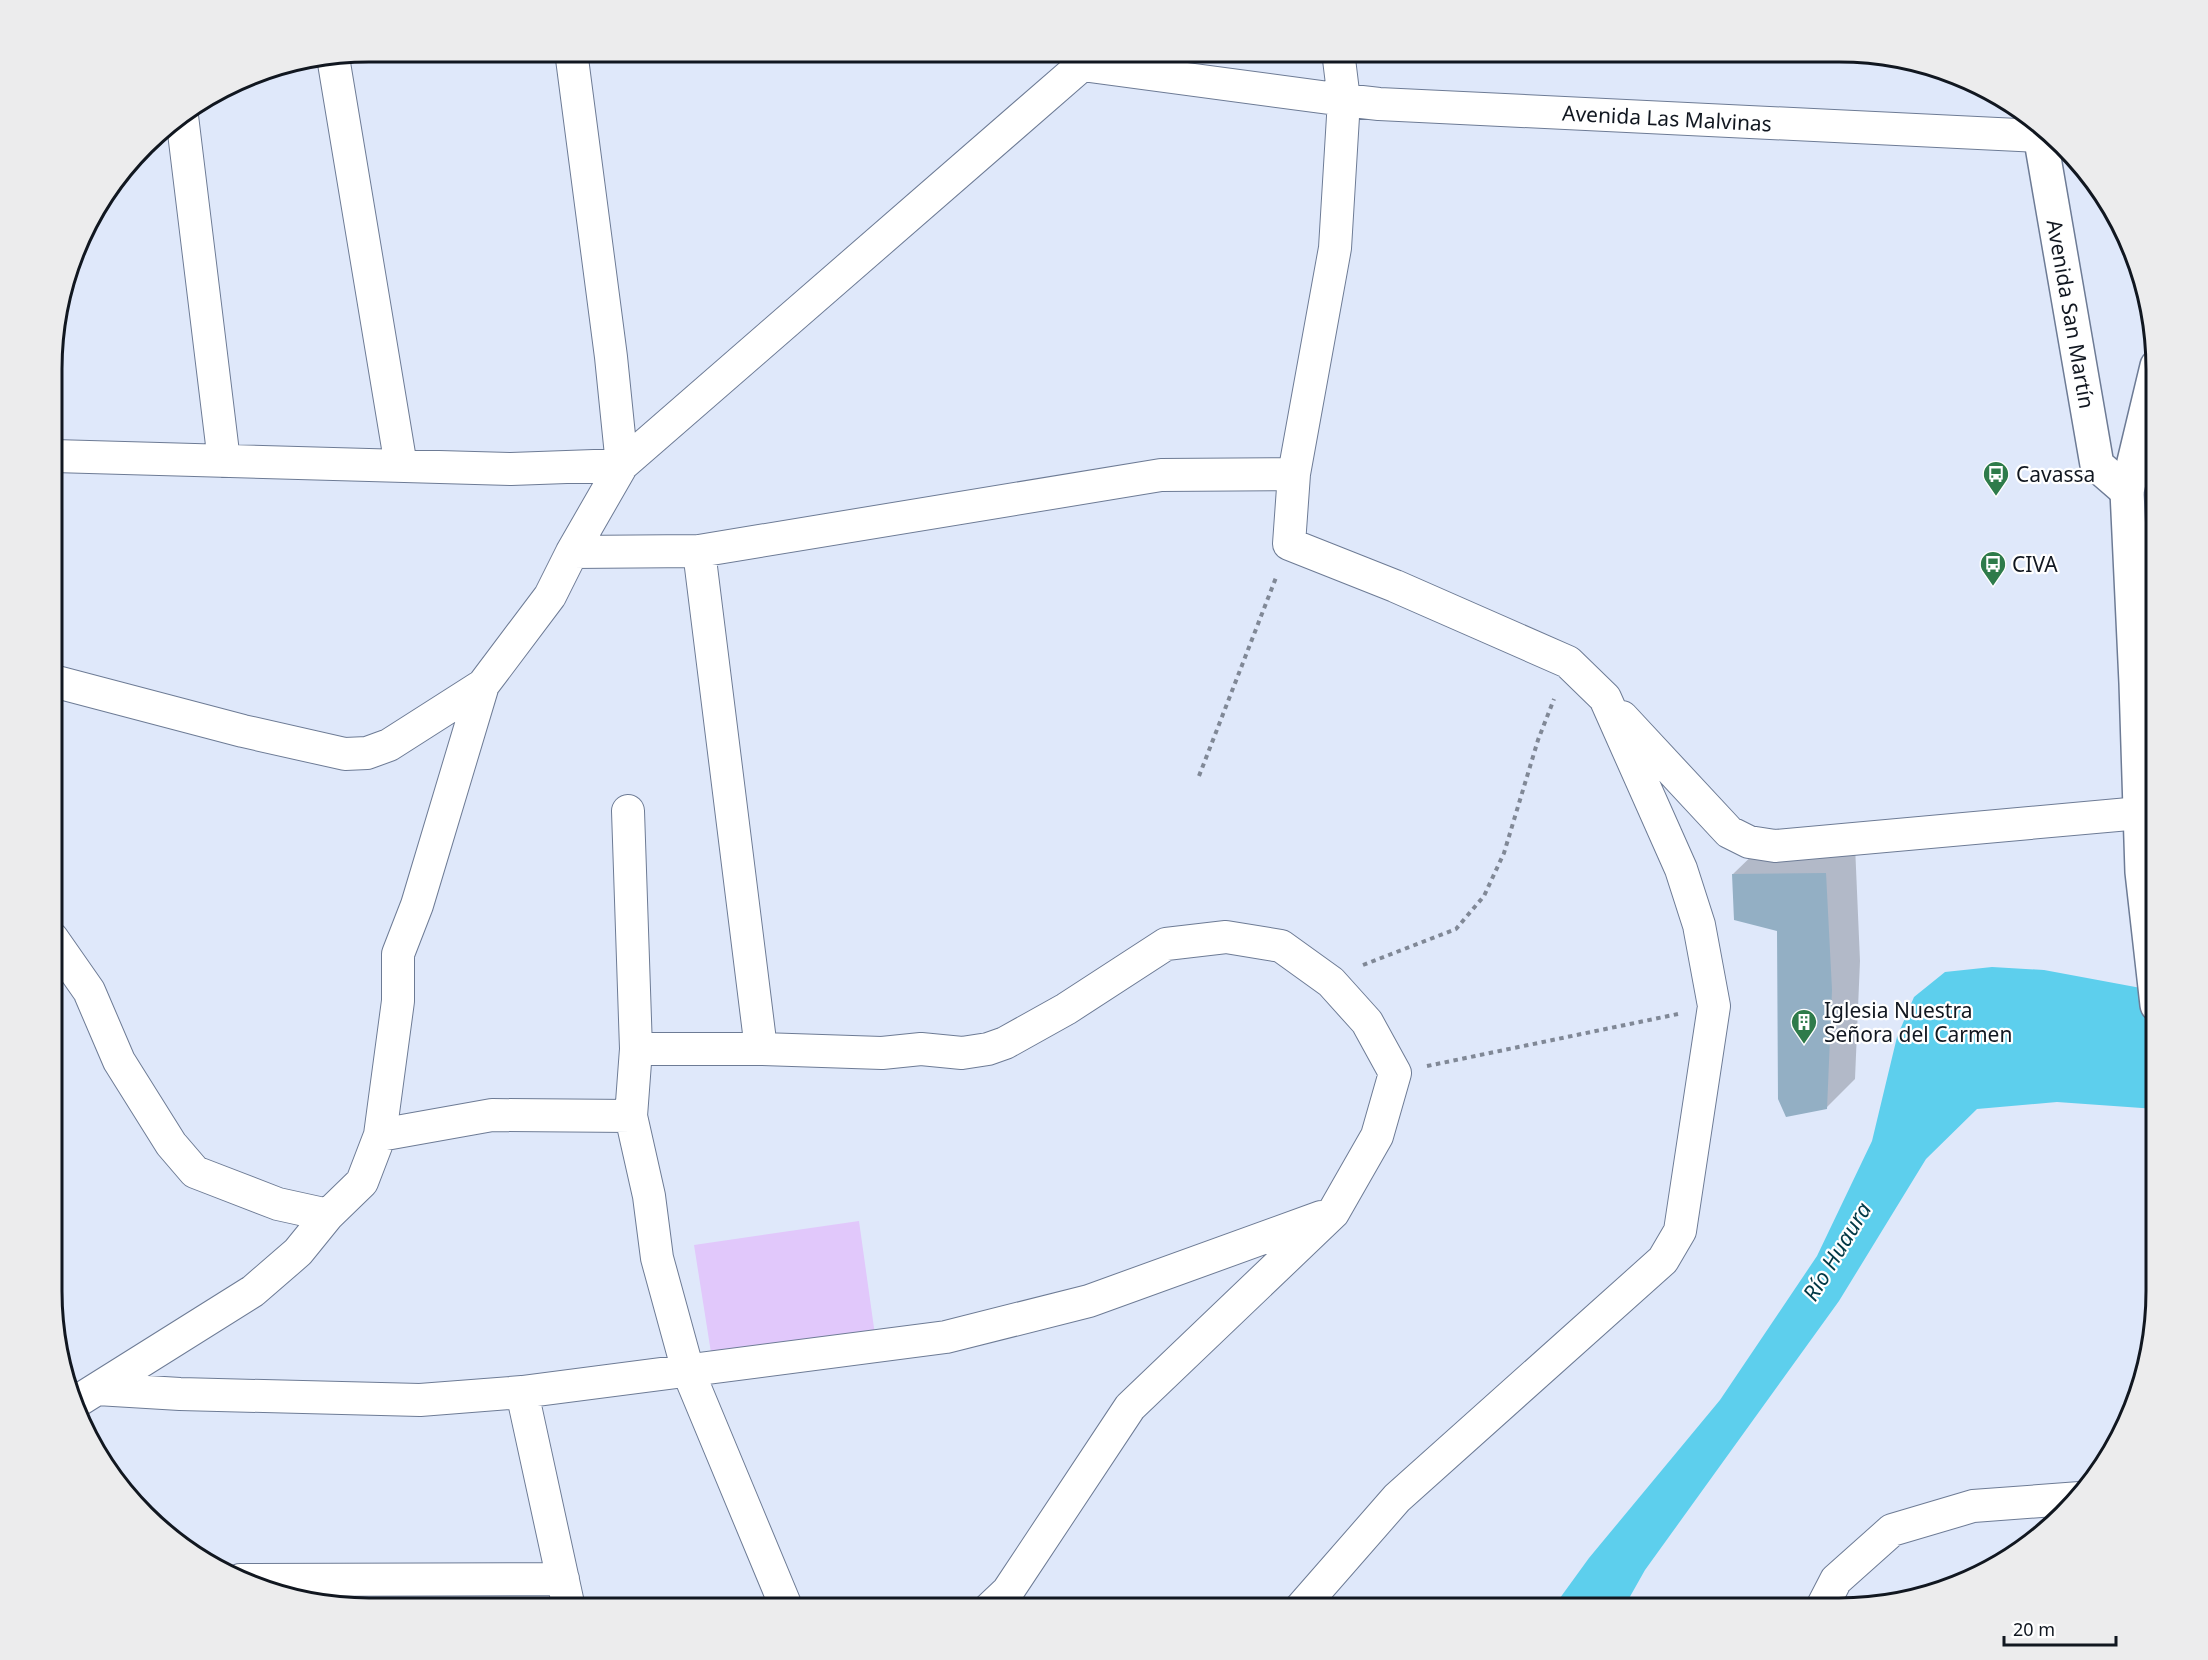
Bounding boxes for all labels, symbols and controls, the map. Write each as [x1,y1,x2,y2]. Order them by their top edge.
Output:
street label: Avenida Las Malvinas [1561,99,1773,137]
street label: Avenida San Martín [2041,217,2101,411]
bus stop icon: Cavassa [1981,459,2011,497]
place label: Cavassa [2016,460,2095,488]
bus stop icon: CIVA [1978,549,2008,587]
place label: CIVA [2012,550,2058,578]
place label: Iglesia Nuestra Señora del Carmen [1824,996,2012,1048]
building icon: Iglesia Nuestra Señora del Carmen [1789,1007,1819,1045]
water label: Río Huaura [1795,1196,1877,1306]
scale bar [2004,1609,2116,1647]
text: 20 m [2013,1617,2055,1641]

